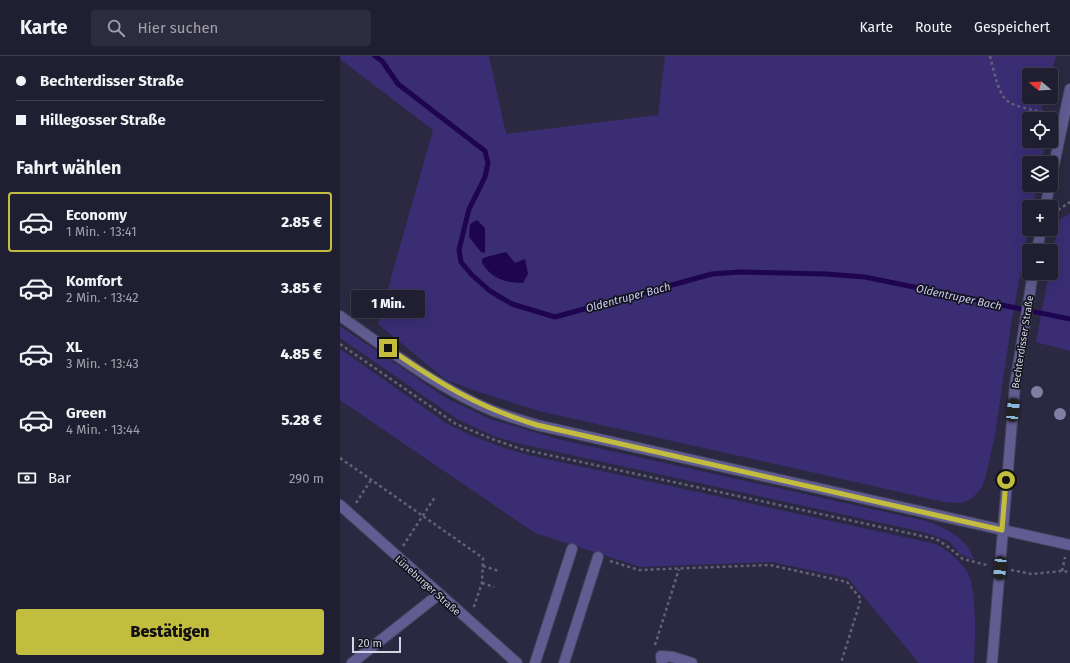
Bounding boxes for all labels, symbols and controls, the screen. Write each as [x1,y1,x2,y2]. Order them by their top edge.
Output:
search box [91,10,371,46]
text: Karte [20,16,67,39]
icon: search [105,17,127,39]
text: Hier suchen [137,19,218,37]
text: Karte [859,19,893,36]
text: Route [915,19,952,36]
text: Gespeichert [974,19,1050,36]
north arrow [1022,68,1058,104]
map controls [1022,68,1058,280]
text: Bechterdisser Straße [40,72,184,90]
text: Hillegosser Straße [40,111,166,129]
button: locate [1022,112,1058,148]
button: layers [1022,156,1058,192]
text: Fahrt wählen [16,157,121,179]
button: + [1022,200,1058,236]
icon: car [18,204,54,240]
text: Economy [66,206,127,224]
text: 2.85 € [281,213,322,231]
text: 1 Min. · 13:41 [66,224,137,239]
button: − [1022,244,1058,280]
icon: car [18,270,54,306]
text: Komfort [66,272,122,290]
text: 3.85 € [281,279,322,297]
water label: Oldentruper Bach [584,280,672,315]
water label: Oldentruper Bach [915,282,1003,313]
text: 2 Min. · 13:42 [66,290,139,305]
callout: 1 Min. [351,290,425,318]
street label: Bechterdisser Straße [1010,295,1036,390]
text: 1 Min. [371,296,405,311]
icon: car [18,336,54,372]
text: XL [66,338,82,356]
route end [379,339,397,357]
text: 4.85 € [280,345,322,363]
text: 3 Min. · 13:43 [66,356,139,371]
car [1006,397,1020,423]
icon: car [18,402,54,438]
text: Green [66,404,106,422]
text: 5.28 € [281,411,322,429]
text: 4 Min. · 13:44 [66,422,140,437]
icon: cash [16,467,38,489]
text: Bar [48,469,71,487]
text: 290 m [289,471,324,486]
route start [997,471,1015,489]
street label: Lüneburger Straße [392,553,462,618]
car [993,556,1007,580]
button: Bestätigen [16,609,324,655]
scale bar [352,635,401,654]
text: 20 m [358,637,382,650]

